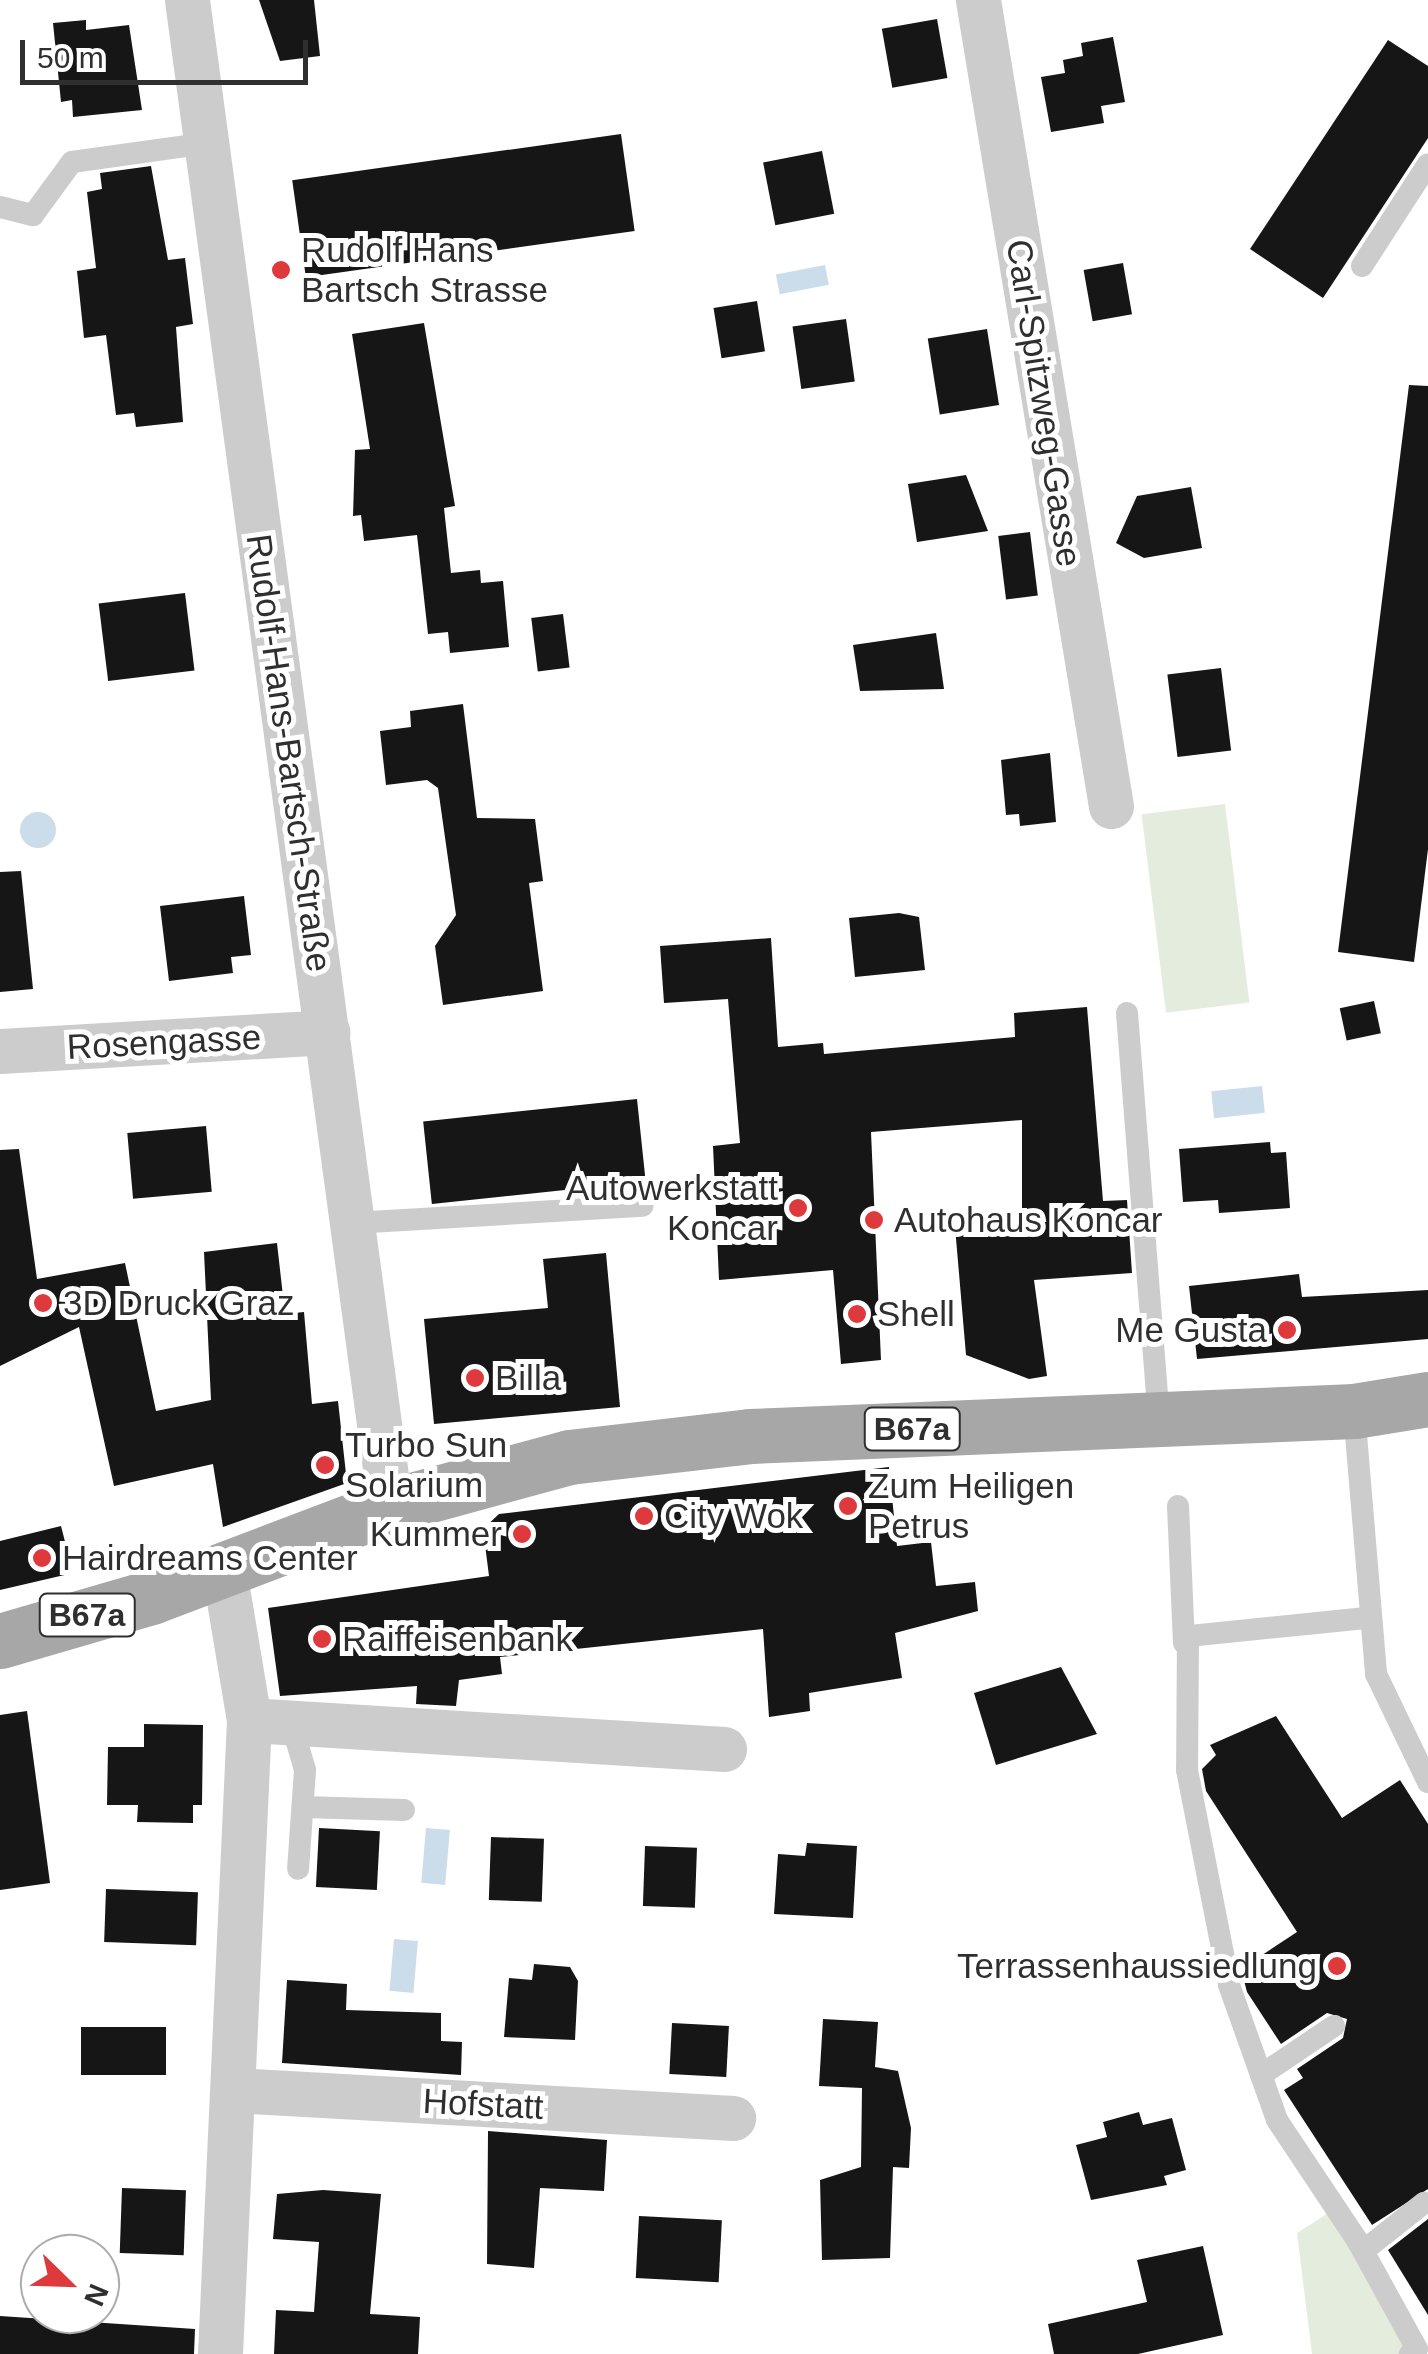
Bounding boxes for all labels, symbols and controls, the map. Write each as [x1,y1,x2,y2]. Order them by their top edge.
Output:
scale bar [25,20,312,82]
text: 50 m [37,41,104,74]
place label: Rudolf Hans Bartsch Strasse [301,229,548,311]
street label: Carl-Spitzweg-Gasse [997,236,1091,570]
marker: Rudolf Hans Bartsch Strasse [270,259,292,281]
street label: Rudolf-Hans-Bartsch-Straße [237,531,341,975]
street label: Rosengasse [66,1016,262,1068]
place label: Autowerkstatt Koncar [566,1167,778,1249]
marker: Autowerkstatt Koncar [787,1197,809,1219]
place label: Autohaus Koncar [894,1199,1163,1241]
marker: Autohaus Koncar [863,1209,885,1231]
place label: 3D Druck Graz [63,1282,294,1324]
marker: 3D Druck Graz [32,1292,54,1314]
place label: Shell [877,1293,955,1335]
marker: Shell [846,1303,868,1325]
place label: Me Gusta [1115,1309,1267,1351]
marker: Me Gusta [1276,1319,1298,1341]
place label: Billa [495,1357,561,1399]
marker: Billa [464,1367,486,1389]
road number: B67a [862,1402,962,1456]
place label: Turbo Sun Solarium [345,1424,507,1506]
marker: Turbo Sun Solarium [314,1454,336,1476]
place label: Zum Heiligen Petrus [868,1465,1074,1547]
place label: City Wok [664,1495,803,1537]
marker: Zum Heiligen Petrus [837,1495,859,1517]
marker: City Wok [633,1505,655,1527]
place label: Kummer [370,1513,502,1555]
marker: Kummer [511,1523,533,1545]
place label: Hairdreams Center [62,1537,358,1579]
marker: Hairdreams Center [31,1547,53,1569]
road number: B67a [37,1588,137,1642]
place label: Raiffeisenbank [342,1618,573,1660]
marker: Raiffeisenbank [311,1628,333,1650]
place label: Terrassenhaussiedlung [957,1945,1317,1987]
marker: Terrassenhaussiedlung [1326,1955,1348,1977]
street label: Hofstatt [422,2080,544,2128]
north arrow [20,2234,120,2334]
text: N [78,2280,114,2310]

